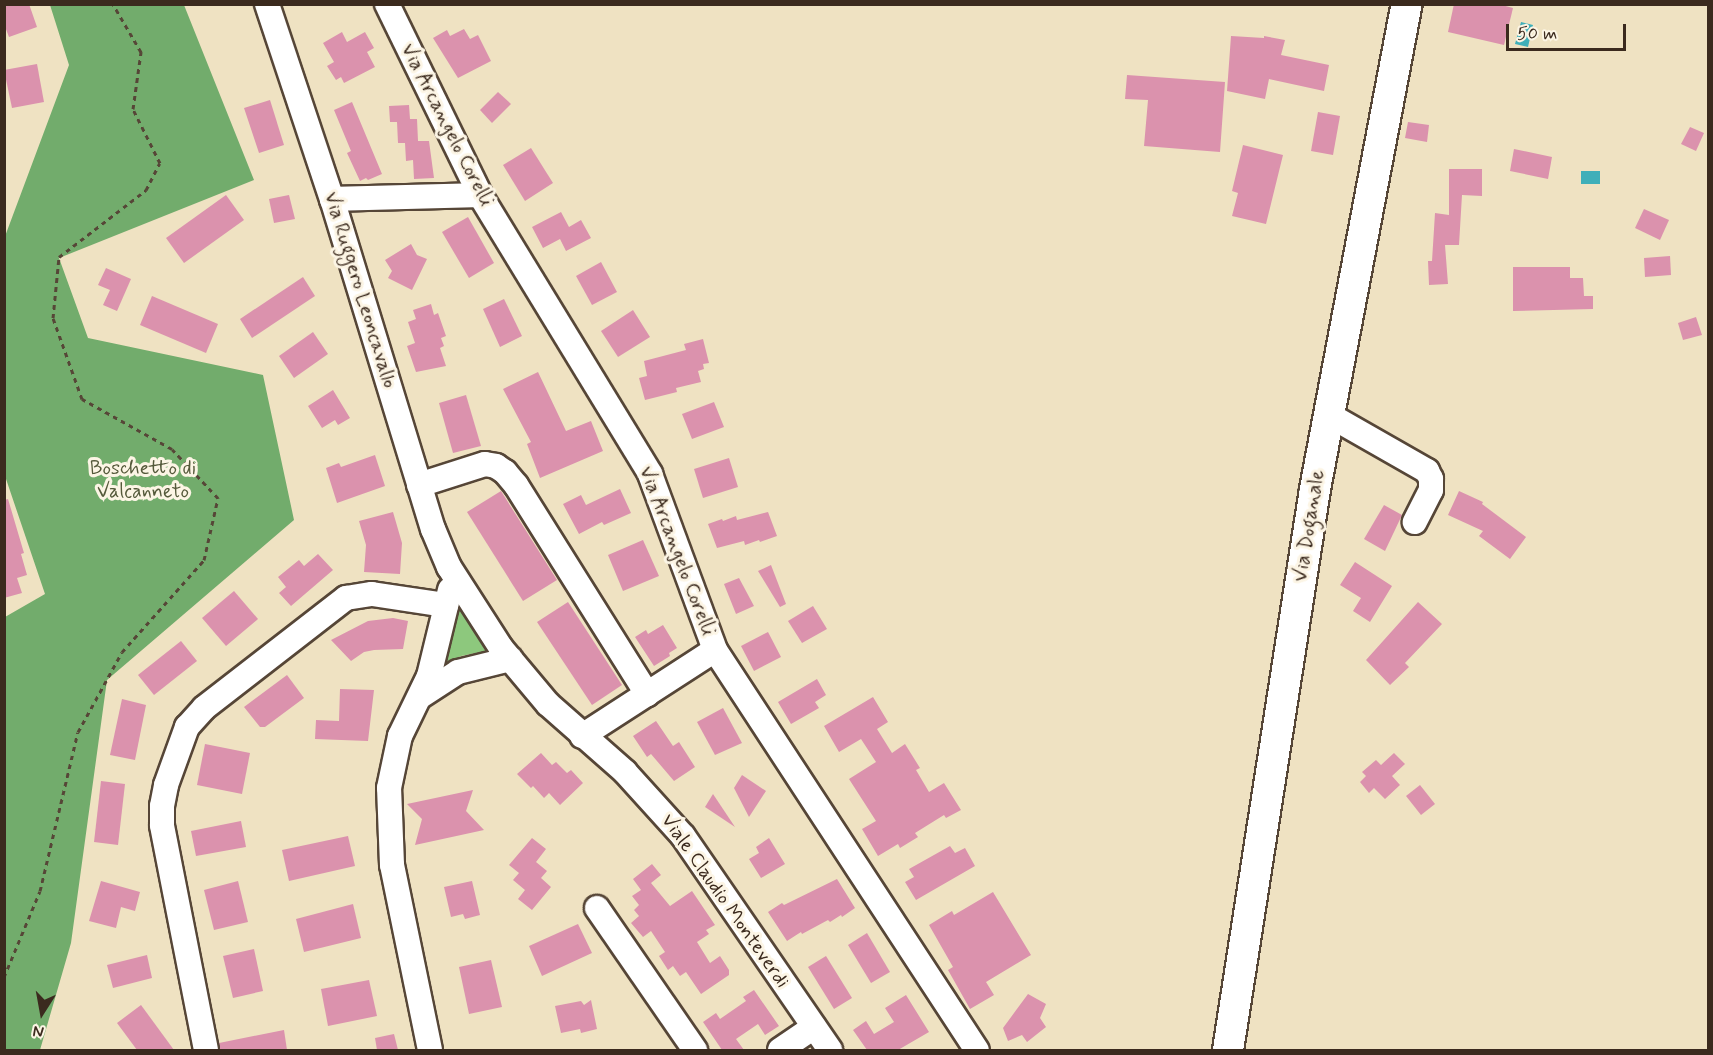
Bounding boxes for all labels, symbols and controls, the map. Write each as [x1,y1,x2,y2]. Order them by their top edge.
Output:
scale bar [1509,12,1629,50]
text: 50 m [1517,22,1557,46]
street label: Via Arcangelo Corelli [395,39,499,211]
street label: Via Ruggero Leoncavallo [319,190,401,390]
park label: Boschetto di Valcanneto [90,457,196,504]
street label: Via Arcangelo Corelli [633,462,721,640]
street label: Via Doganale [1288,467,1330,585]
street label: Viale Claudio Monteverdi [655,809,795,993]
north arrow [12,983,72,1043]
text: N [31,1020,46,1042]

